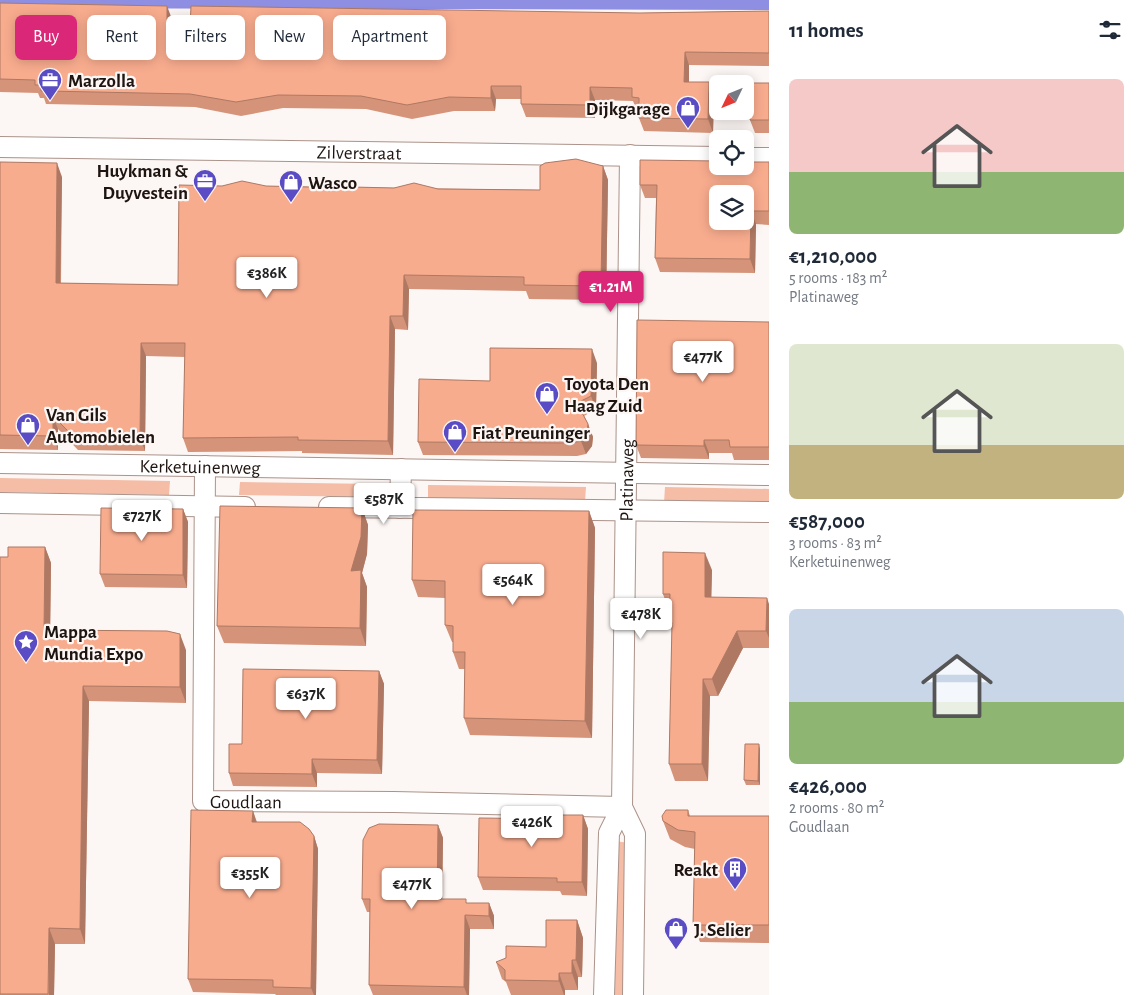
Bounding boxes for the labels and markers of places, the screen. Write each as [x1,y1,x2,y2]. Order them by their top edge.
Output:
office icon: Marzolla [37,67,63,101]
place label: Marzolla [68,72,135,91]
shop icon: Dijkgarage [675,95,701,129]
place label: Dijkgarage [586,100,670,119]
place label: Huykman & Duyvestein [96,162,188,203]
office icon: Huykman & Duyvestein [192,168,218,202]
shop icon: Wasco [278,169,304,203]
place label: Wasco [308,174,357,193]
pin: €386K [232,256,302,299]
pin: €1.21M [570,270,652,313]
pin: €477K [668,340,738,383]
place label: Toyota Den Haag Zuid [564,375,649,416]
shop icon: Toyota Den Haag Zuid [534,381,560,415]
place label: Van Gils Automobielen [46,406,155,447]
shop icon: Van Gils Automobielen [15,412,41,446]
shop icon: Fiat Preuninger [442,419,468,453]
place label: Fiat Preuninger [472,424,590,443]
pin: €587K [349,482,419,525]
pin: €727K [107,500,177,542]
pin: €564K [478,564,548,606]
pin: €478K [606,598,676,640]
place label: Mappa Mundia Expo [44,623,143,664]
place icon: Mappa Mundia Expo [13,629,39,663]
pin: €637K [271,678,341,720]
pin: €426K [497,806,567,848]
pin: €355K [215,856,285,899]
building icon: Reakt [722,856,748,890]
place label: Reakt [673,861,719,880]
pin: €477K [377,868,447,910]
shop icon: J. Selier [663,916,689,950]
place label: J. Selier [694,921,751,940]

